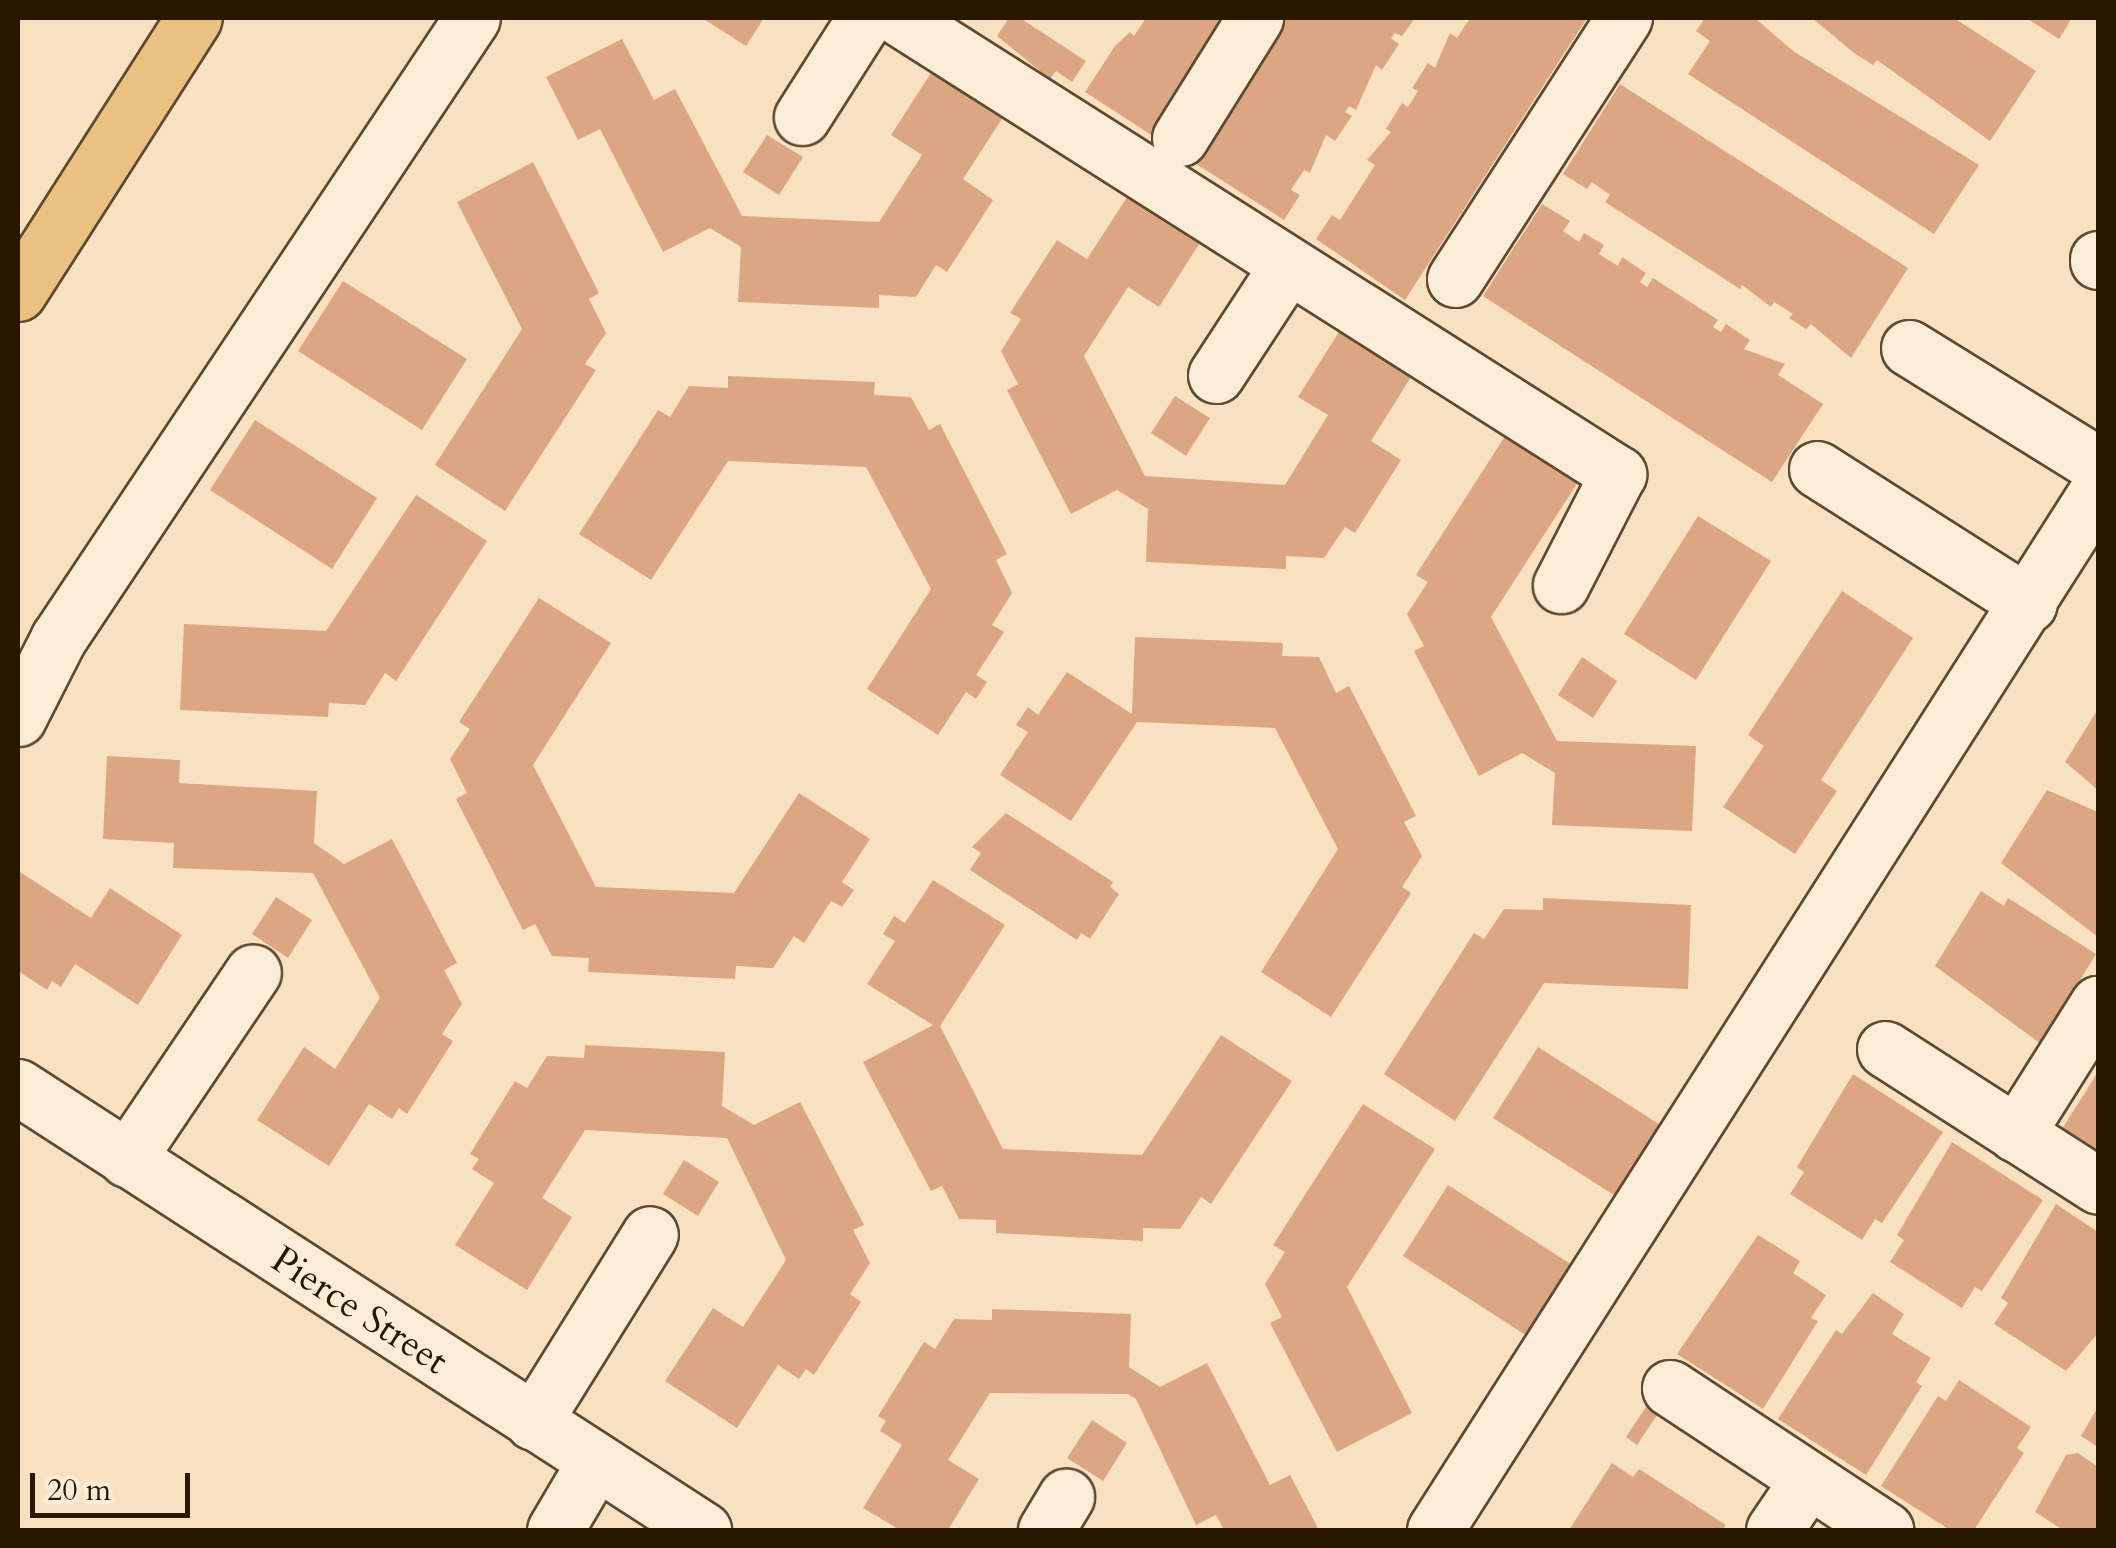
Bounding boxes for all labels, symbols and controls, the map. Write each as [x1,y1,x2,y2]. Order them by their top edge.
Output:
street label: Pierce Street [263,1237,455,1385]
scale bar [35,1453,195,1515]
text: 20 m [47,1470,111,1511]

